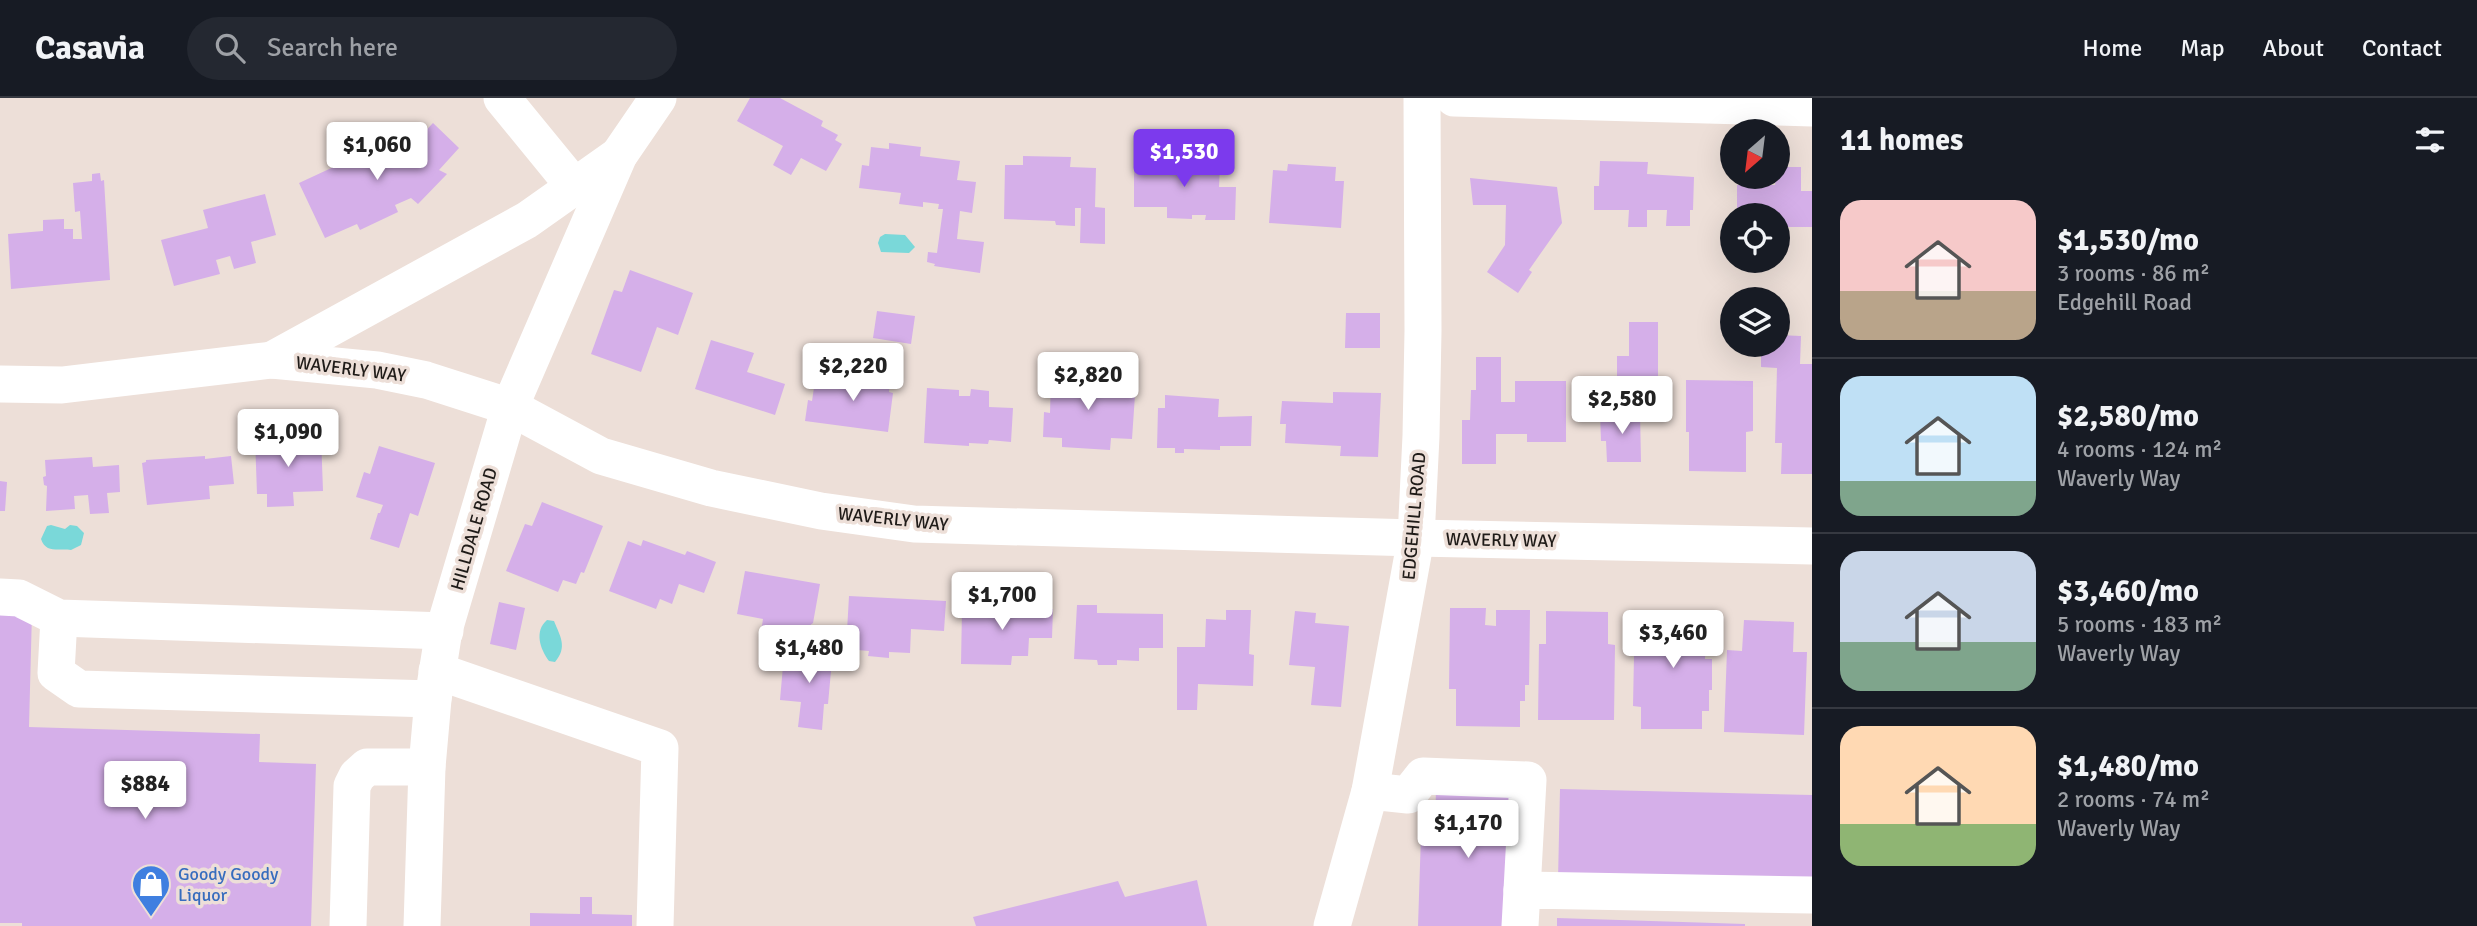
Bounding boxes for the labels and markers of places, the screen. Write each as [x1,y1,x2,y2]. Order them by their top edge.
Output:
pin: $1,060 [320,122,434,182]
pin: $1,530 [1127,130,1241,189]
pin: $2,220 [796,344,910,403]
pin: $2,820 [1031,352,1145,412]
pin: $2,580 [1565,376,1679,436]
pin: $1,090 [231,410,345,469]
pin: $1,700 [945,573,1059,632]
pin: $3,460 [1616,610,1730,670]
pin: $1,480 [752,626,866,685]
pin: $884 [104,762,186,821]
pin: $1,170 [1411,800,1525,860]
shop icon: Goody Goody Liquor [130,863,172,918]
place label: Goody Goody Liquor [178,863,279,906]

